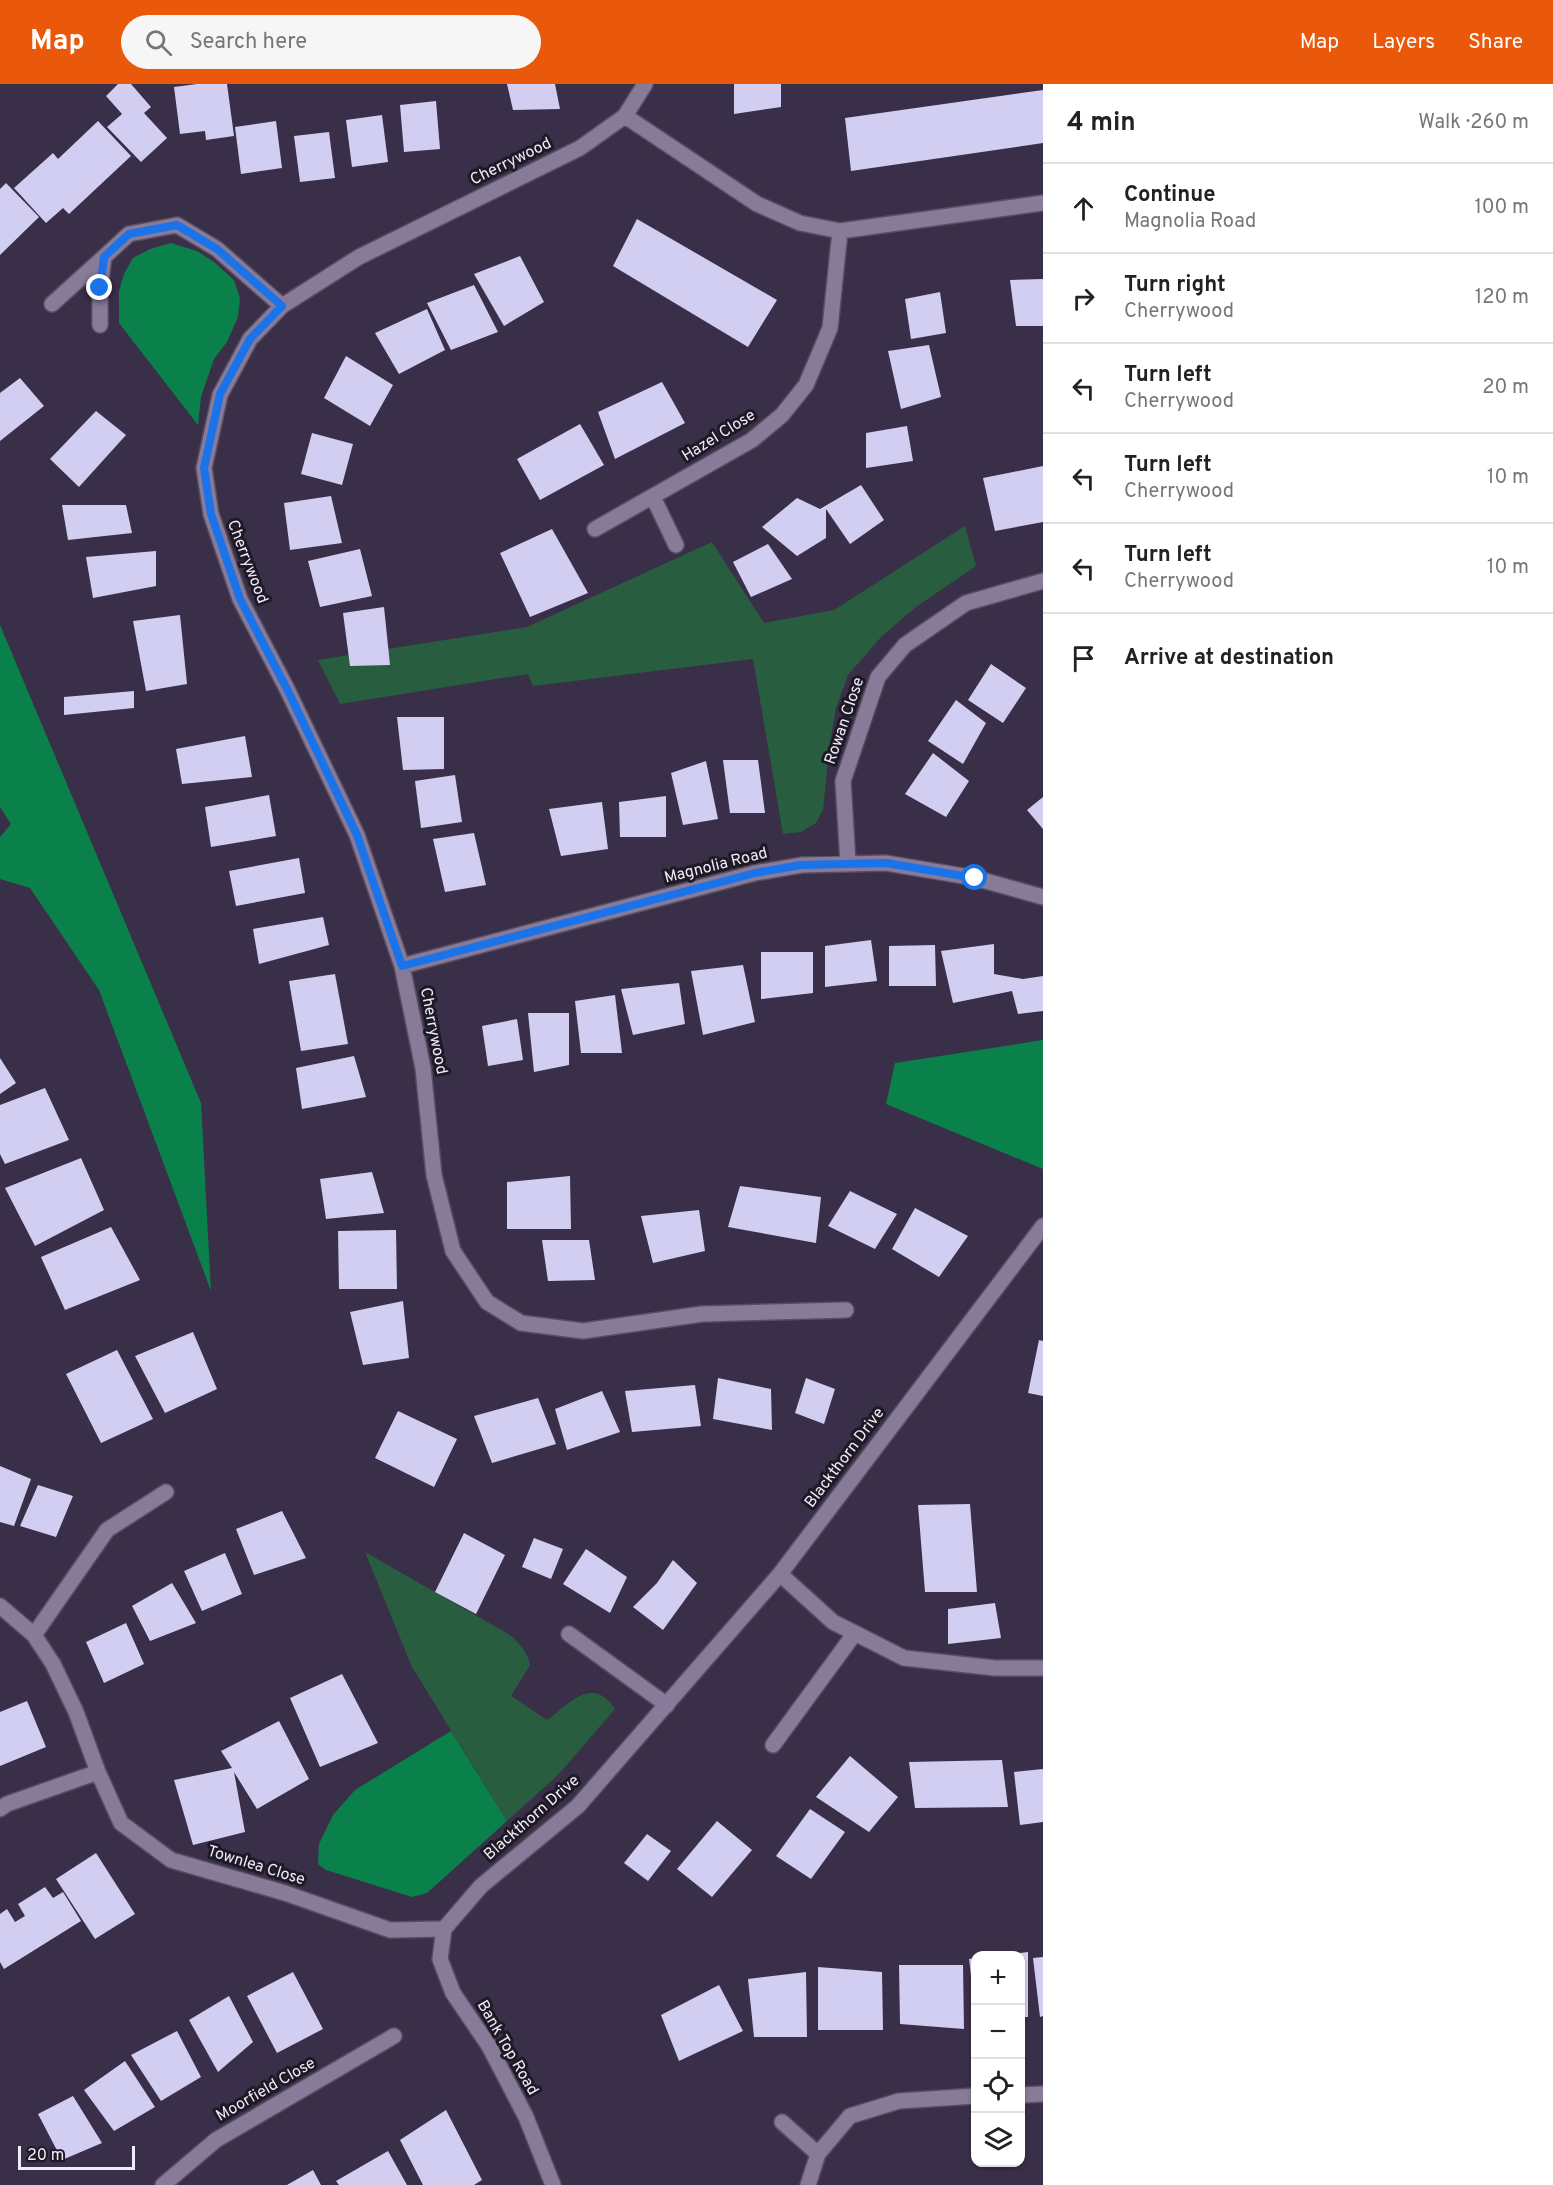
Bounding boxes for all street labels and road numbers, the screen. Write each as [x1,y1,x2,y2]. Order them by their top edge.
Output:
street label: Cherrywood [467,134,555,190]
street label: Hazel Close [679,406,759,466]
street label: Cherrywood [222,517,272,607]
street label: Rowan Close [821,675,869,767]
street label: Magnolia Road [662,843,770,889]
street label: Cherrywood [415,986,451,1076]
street label: Blackthorn Drive [801,1404,889,1512]
street label: Blackthorn Drive [480,1771,584,1865]
street label: Townlea Close [205,1842,307,1890]
street label: Bank Top Road [472,1997,542,2099]
street label: Moorfield Close [213,2053,319,2127]

